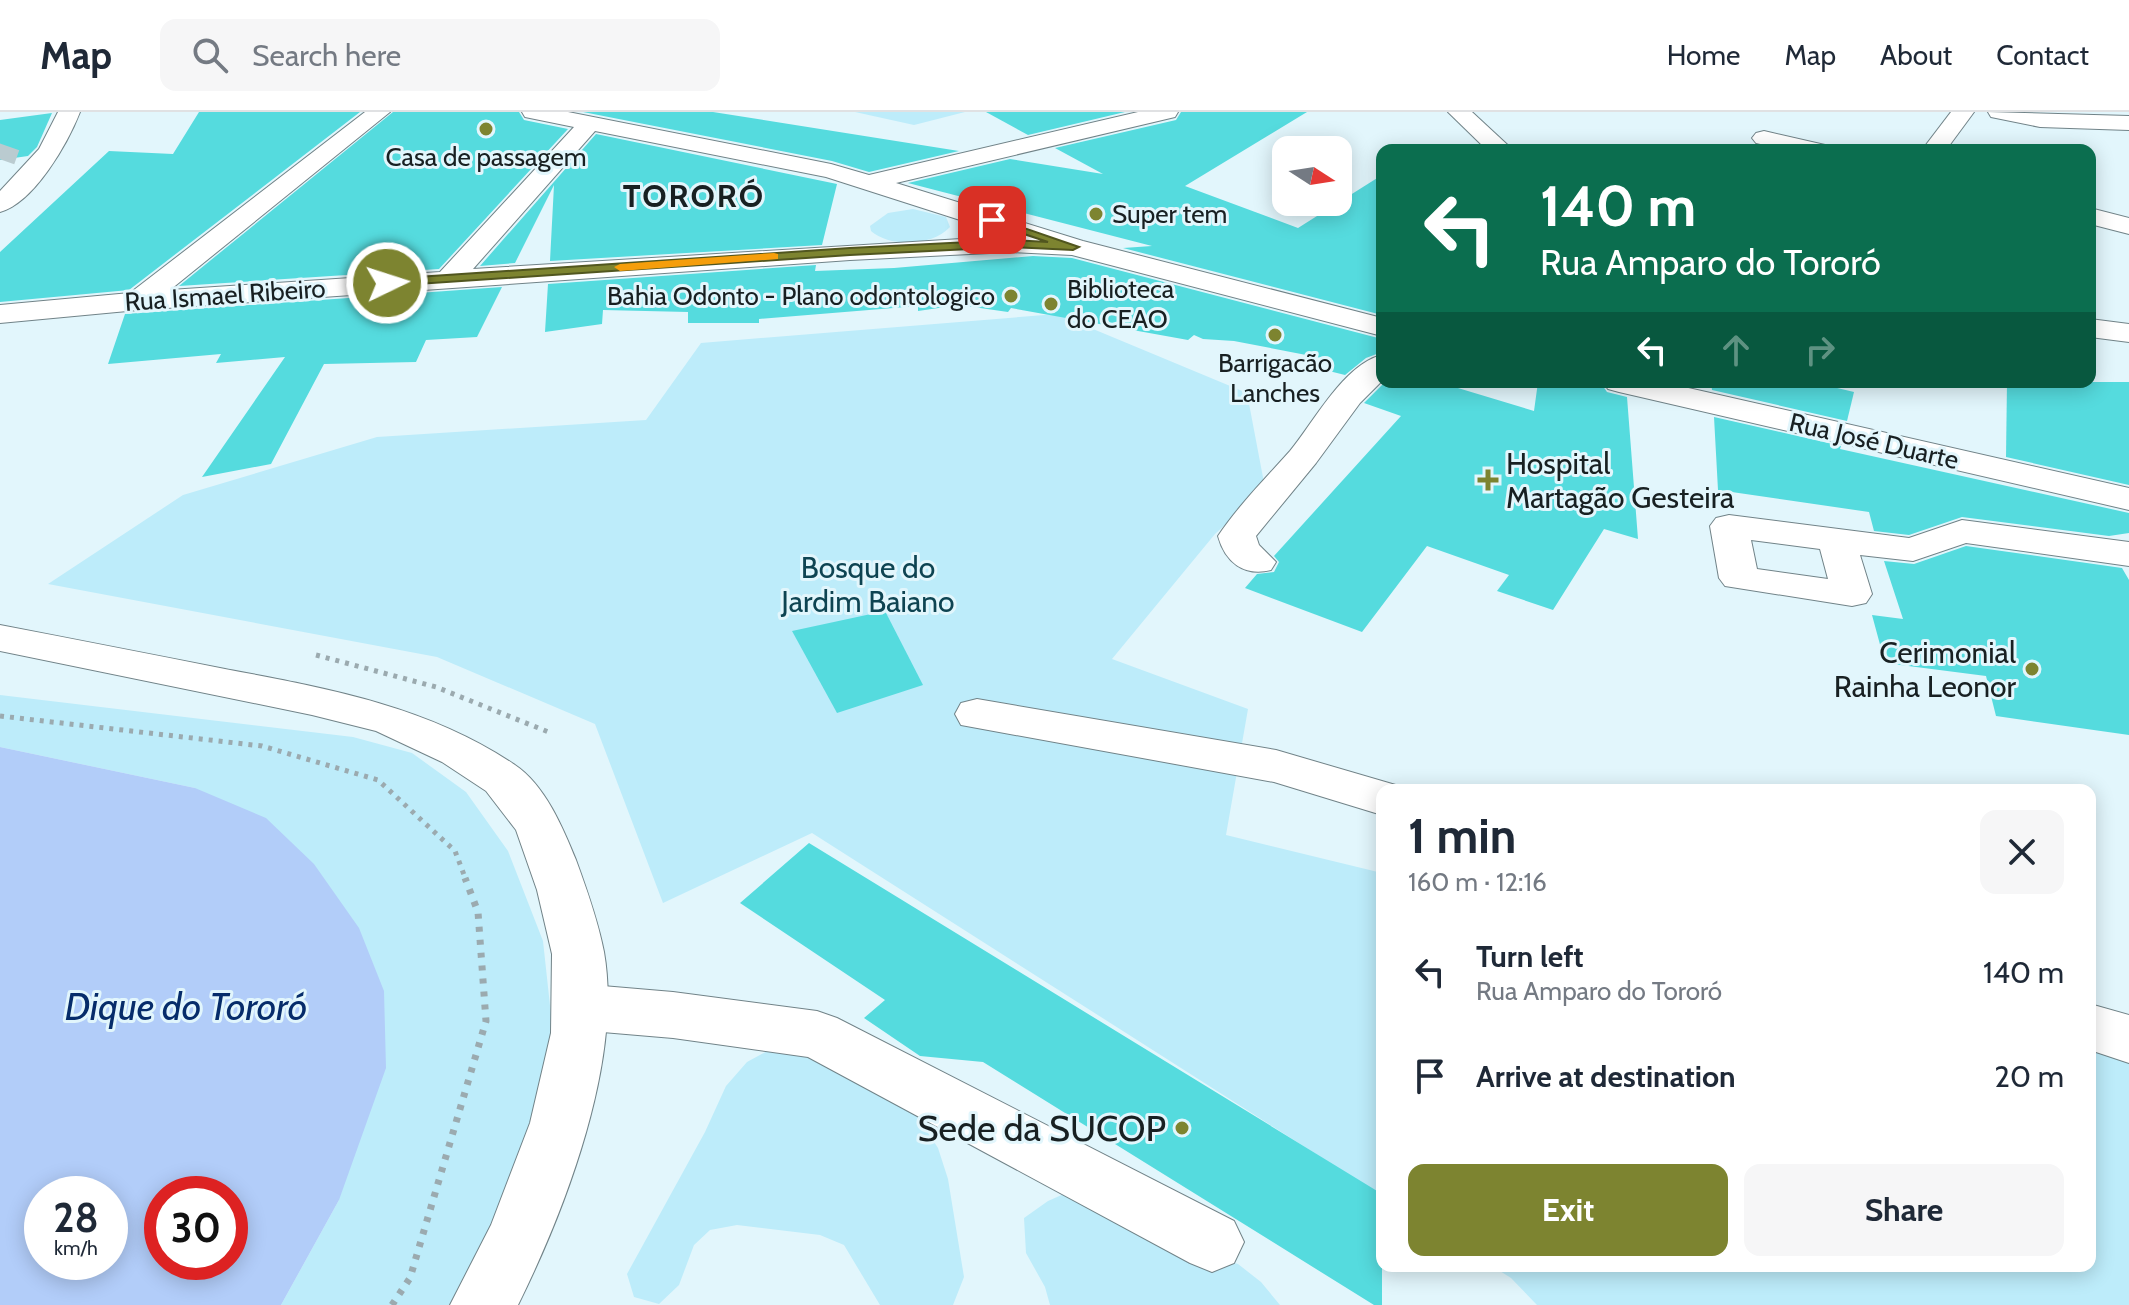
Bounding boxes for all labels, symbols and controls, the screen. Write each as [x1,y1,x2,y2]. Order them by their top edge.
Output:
search box [160,19,720,91]
text: Map [40,32,112,79]
icon: search [188,33,232,77]
text: Search here [252,37,401,74]
text: Home [1667,38,1740,72]
text: Map [1784,38,1836,72]
text: About [1880,38,1952,72]
text: Contact [1996,38,2089,72]
marker: Casa de passagem [477,120,495,138]
north arrow [1272,136,1352,216]
map controls [1272,136,1352,216]
place label: Casa de passagem [385,141,587,173]
text: 140 m [1540,172,1696,240]
district label: TORORÓ [623,176,765,215]
icon: left [1408,176,1512,280]
pin [958,186,1026,254]
icon: arrive [970,198,1014,242]
place label: Super tem [1112,198,1227,230]
marker: Super tem [1087,205,1105,223]
text: Rua Amparo do Tororó [1540,240,1881,284]
position arrow [345,241,429,325]
street label: Rua Ismael Ribeiro [123,272,327,318]
place label: Biblioteca do CEAO [1067,273,1175,335]
place label: Bahia Odonto - Plano odontologico [607,280,995,312]
marker: Bahia Odonto - Plano odontologico [1002,287,1020,305]
marker: Biblioteca do CEAO [1042,295,1060,313]
marker: Barrigacão Lanches [1266,326,1284,344]
icon: left [1630,328,1674,372]
icon: ahead [1714,328,1758,372]
icon: right [1798,328,1842,372]
place label: Barrigacão Lanches [1218,347,1332,409]
street label: Rua José Duarte [1786,406,1962,476]
place label: Hospital Martagão Gesteira [1506,445,1735,516]
marker: Hospital Martagão Gesteira [1477,469,1499,491]
park label: Bosque do Jardim Baiano [780,549,955,620]
place label: Cerimonial Rainha Leonor [1834,634,2017,705]
marker: Cerimonial Rainha Leonor [2023,660,2041,678]
text: 1 min [1408,807,1516,865]
button: close [1980,810,2064,894]
text: 160 m · 12:16 [1408,866,1547,898]
text: Turn left [1476,938,1584,975]
icon: left [1408,950,1452,994]
text: 140 m [1983,954,2064,991]
text: Rua Amparo do Tororó [1476,975,1722,1007]
water label: Dique do Tororó [65,983,307,1030]
icon: arrive [1408,1054,1452,1098]
text: Arrive at destination [1476,1058,1736,1095]
text: 20 m [1994,1058,2064,1095]
place label: Sede da SUCOP [918,1106,1166,1150]
marker: Sede da SUCOP [1173,1119,1191,1137]
button: Exit [1408,1164,1728,1256]
button: Share [1744,1164,2064,1256]
speed limit sign: 30 [144,1176,248,1280]
text: 28 [53,1193,99,1242]
text: km/h [54,1236,98,1260]

